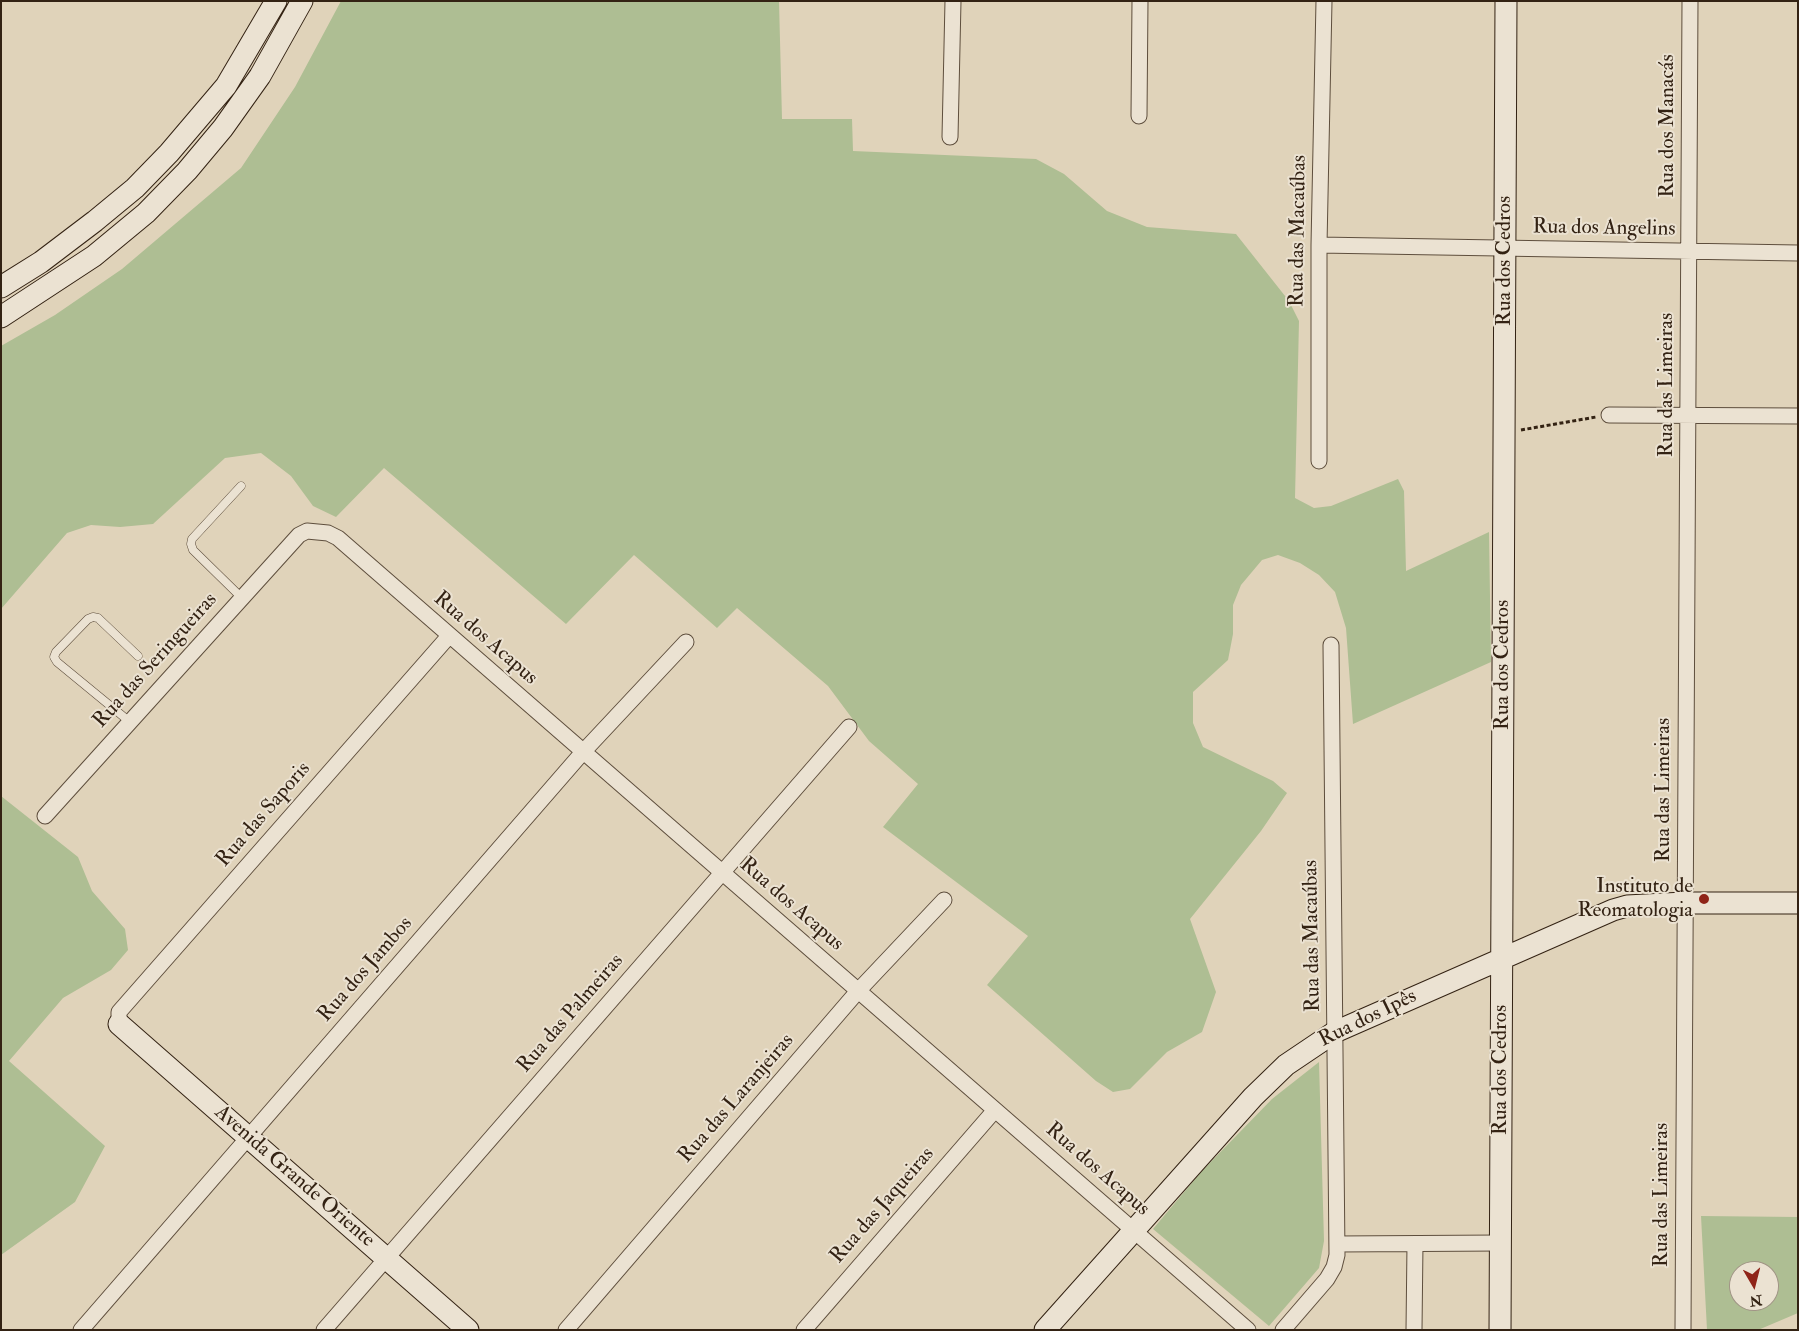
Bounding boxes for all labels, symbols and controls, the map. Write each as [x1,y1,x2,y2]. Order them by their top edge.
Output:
street label: Rua dos Manacás [1655,54,1681,198]
street label: Rua das Macaúbas [1285,155,1313,307]
street label: Rua dos Cedros [1492,196,1518,326]
street label: Rua dos Angelins [1532,215,1676,243]
street label: Rua das Limeiras [1654,313,1680,457]
street label: Rua dos Acapus [428,587,542,691]
street label: Rua das Seringueiras [89,588,223,734]
street label: Rua dos Cedros [1490,600,1516,730]
street label: Rua das Limeiras [1651,718,1677,862]
street label: Rua das Saporis [212,757,316,873]
street label: Rua dos Acapus [734,853,848,957]
street label: Rua das Macaúbas [1299,860,1327,1012]
place label: Instituto de Reomatologia [1578,874,1693,924]
marker: Instituto de Reomatologia [1697,892,1711,906]
street label: Rua dos Jambos [313,912,419,1028]
street label: Rua das Palmeiras [512,949,630,1079]
street label: Rua dos Ipês [1315,984,1421,1054]
street label: Rua dos Cedros [1488,1005,1514,1135]
street label: Rua das Laranjeiras [674,1029,800,1169]
street label: Avenida Grande Oriente [209,1101,379,1253]
street label: Rua dos Acapus [1040,1118,1154,1222]
street label: Rua das Limeiras [1649,1123,1675,1267]
street label: Rua das Jaqueiras [826,1143,940,1269]
north arrow [1729,1261,1779,1311]
text: N [1749,1291,1763,1310]

